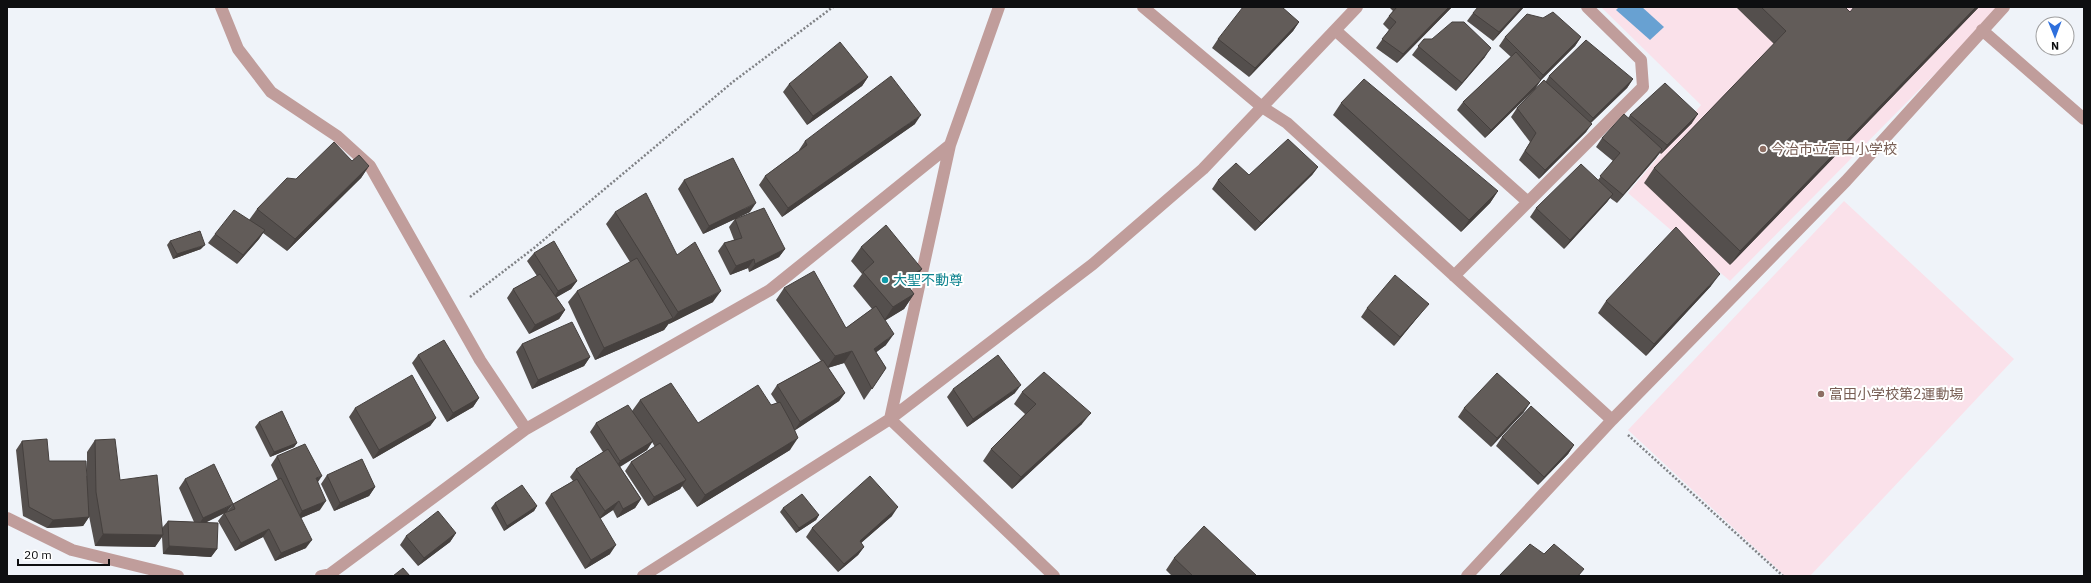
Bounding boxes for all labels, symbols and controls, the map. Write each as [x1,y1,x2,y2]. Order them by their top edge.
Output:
north arrow [2035,16,2075,56]
text: N [2051,39,2059,53]
place label: 今治市立富田小学校 [1771,140,1897,158]
marker: 今治市立富田小学校 [1758,144,1768,154]
place label: 大聖不動尊 [893,271,963,289]
marker: 大聖不動尊 [880,275,890,285]
place label: 富田小学校第2運動場 [1829,385,1963,403]
marker: 富田小学校第2運動場 [1816,389,1826,399]
scale bar [18,541,109,567]
text: 20 m [24,547,52,562]

